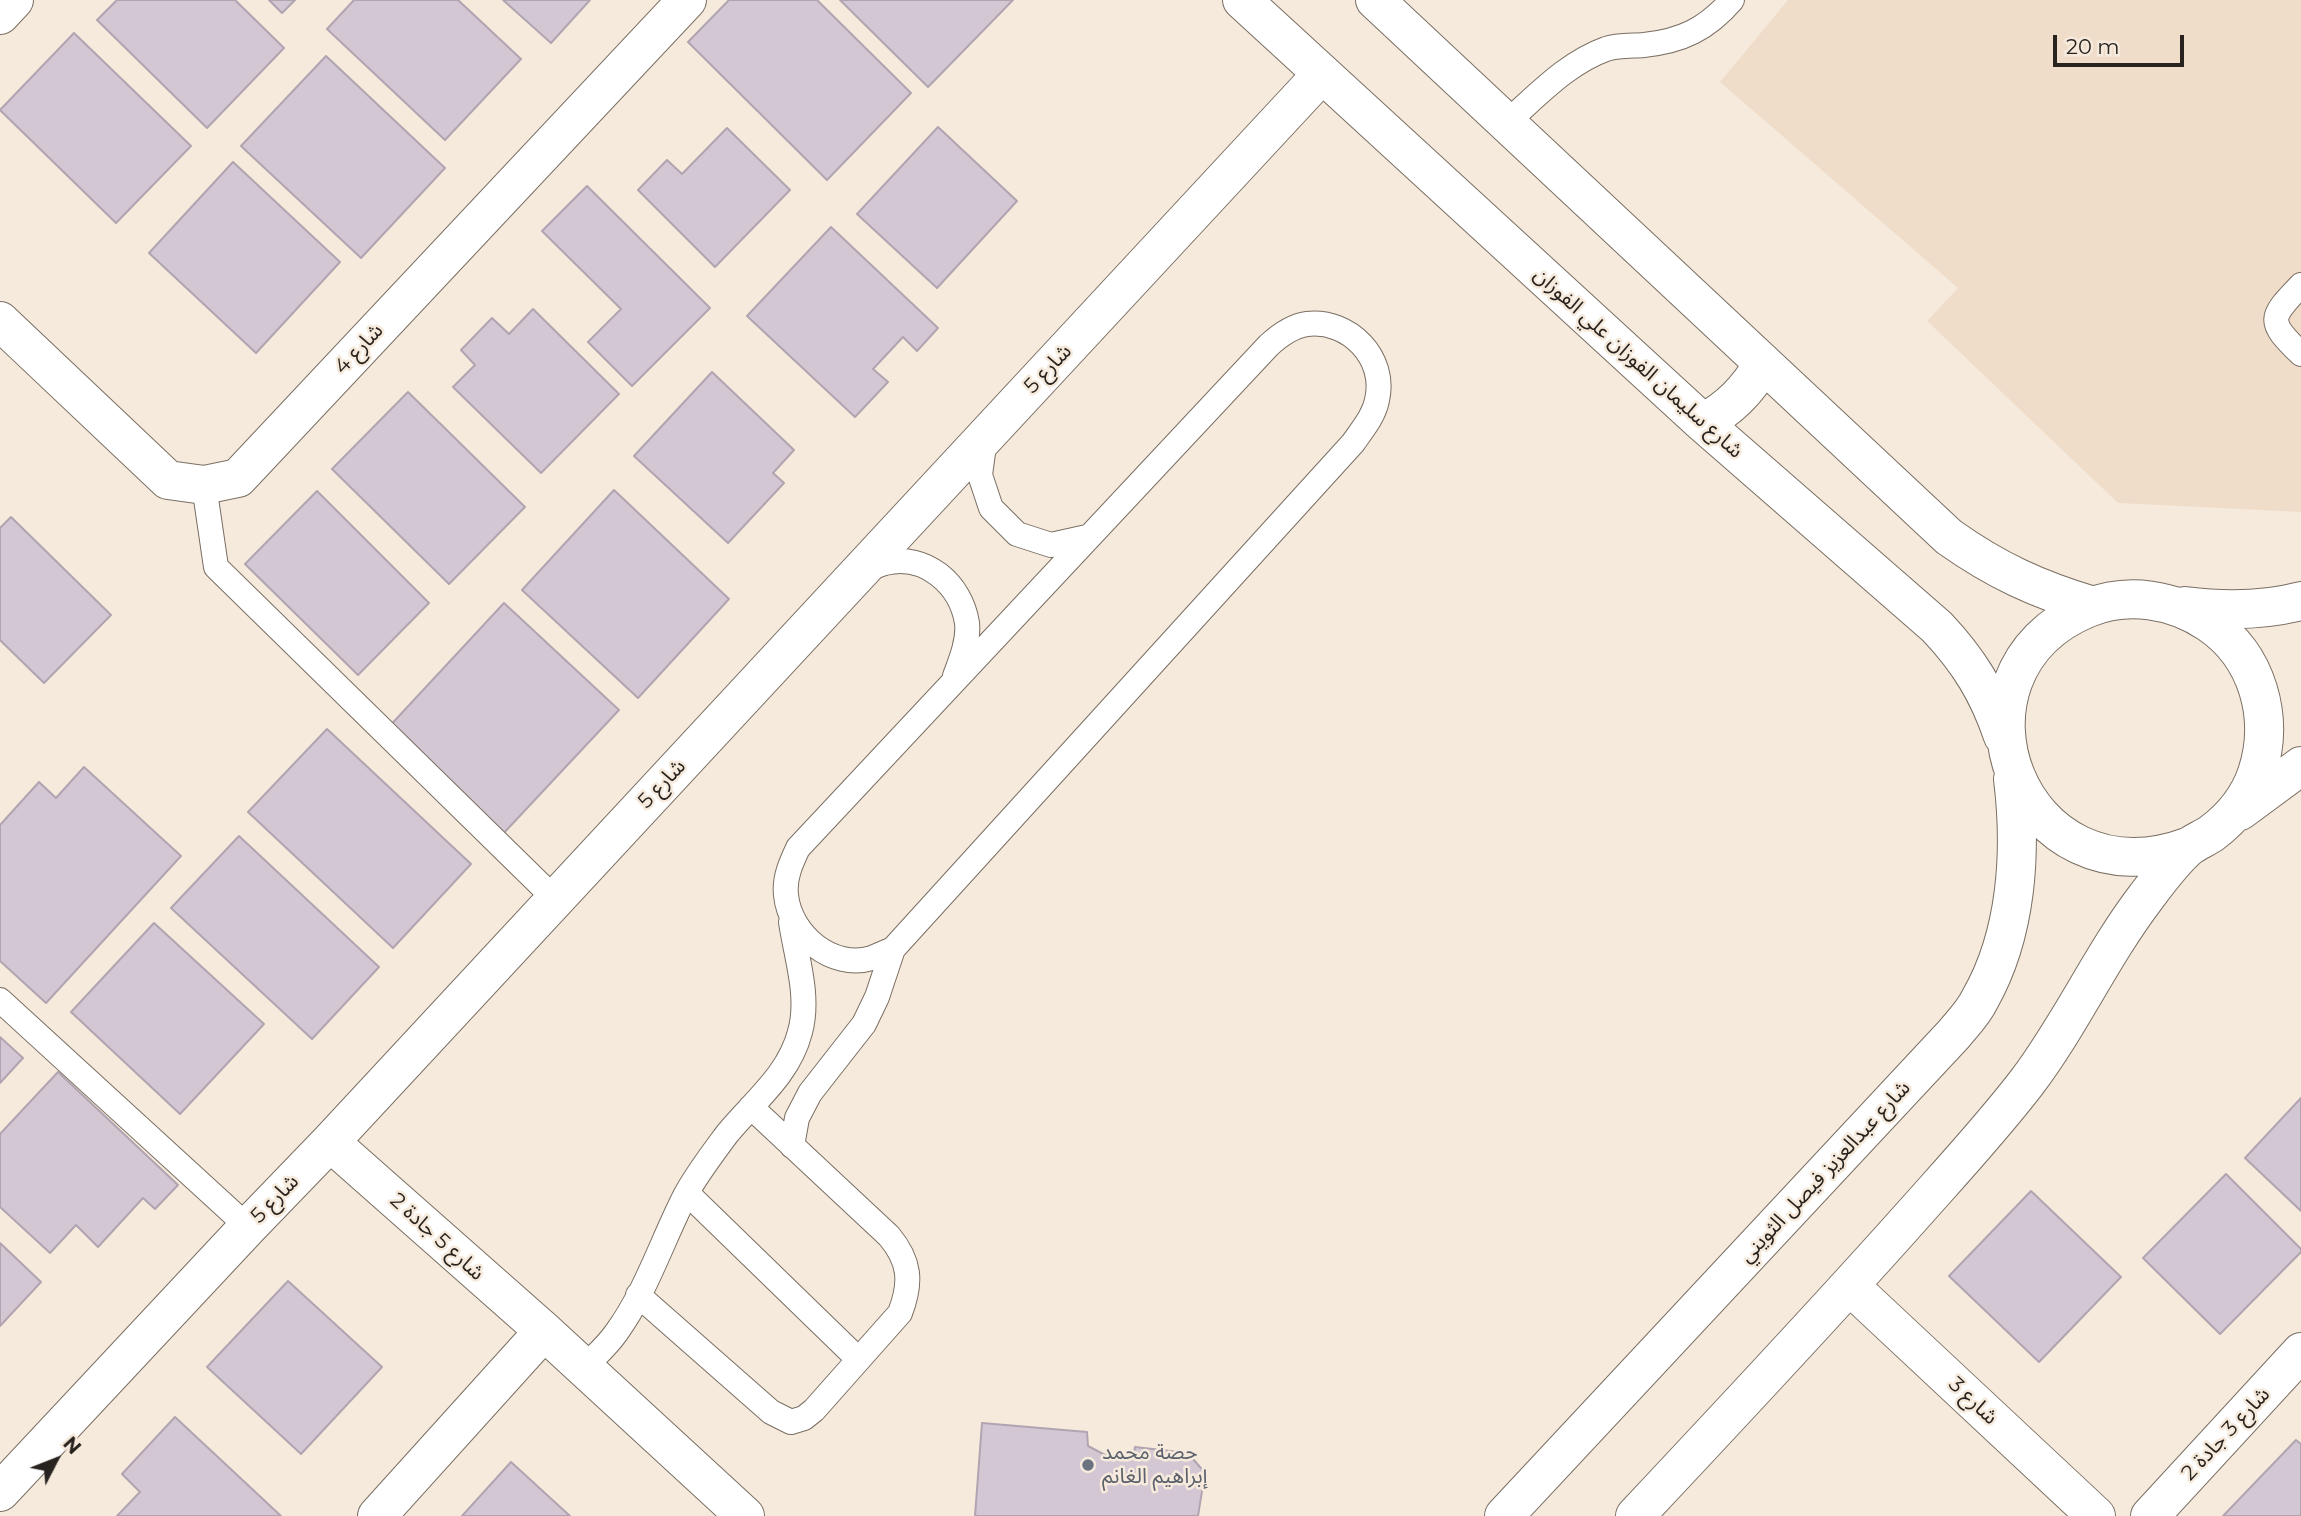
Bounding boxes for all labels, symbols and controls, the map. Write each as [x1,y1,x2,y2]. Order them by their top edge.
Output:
scale bar [2056,21,2187,65]
text: 20 m [2066,34,2120,59]
street label: شارع سليمان الفوزان علي الفوزان [1528,262,1748,464]
street label: شارع 4 [329,318,389,380]
street label: شارع 5 [1019,339,1077,399]
street label: شارع 5 [633,754,691,814]
street label: شارع عبدالعزيز فيصل الثويني [1734,1076,1916,1268]
street label: شارع 5 [246,1169,304,1229]
street label: شارع 5 جادة 2 [385,1188,489,1286]
street label: شارع 3 [1943,1372,2003,1430]
street label: شارع 3 جادة 2 [2176,1382,2276,1486]
north arrow [21,1425,91,1495]
text: N [58,1432,86,1459]
place label: حصة محمد إبراهيم الغانم [1102,1440,1208,1490]
marker: حصة محمد إبراهيم الغانم [1080,1457,1096,1473]

